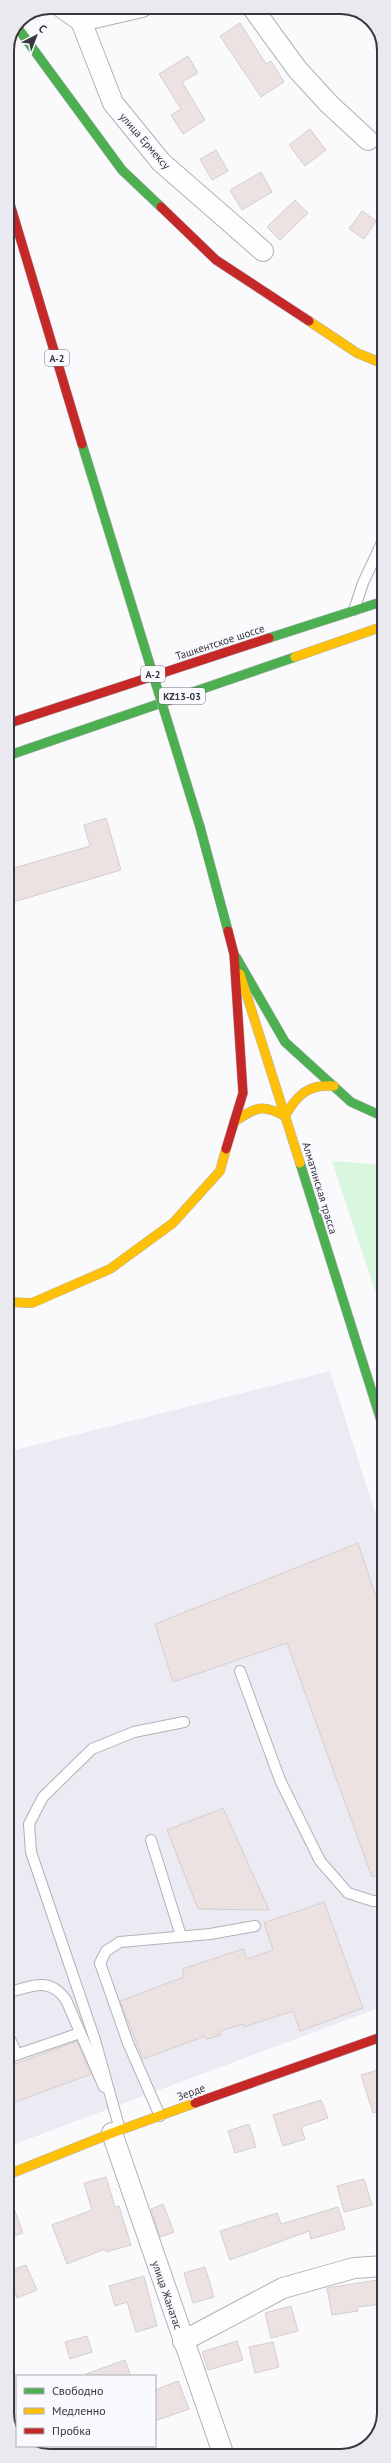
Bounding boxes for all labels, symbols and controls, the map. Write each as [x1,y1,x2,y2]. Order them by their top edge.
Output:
north arrow [16,16,56,56]
text: С [36,21,50,36]
street label: улица Ермексу [117,110,174,173]
road number: A-2 [45,350,69,366]
street label: Ташкентское шоссе [174,621,267,663]
road number: A-2 [141,666,165,682]
road number: KZ13-03 [159,688,205,704]
street label: Алматинская трасса [299,1140,341,1236]
street label: Зерде [175,2080,207,2104]
street label: улица Жанатас [149,2259,185,2331]
legend [16,2375,156,2447]
text: Свободно [52,2383,103,2398]
text: Медленно [52,2403,106,2418]
text: Пробка [52,2423,91,2438]

